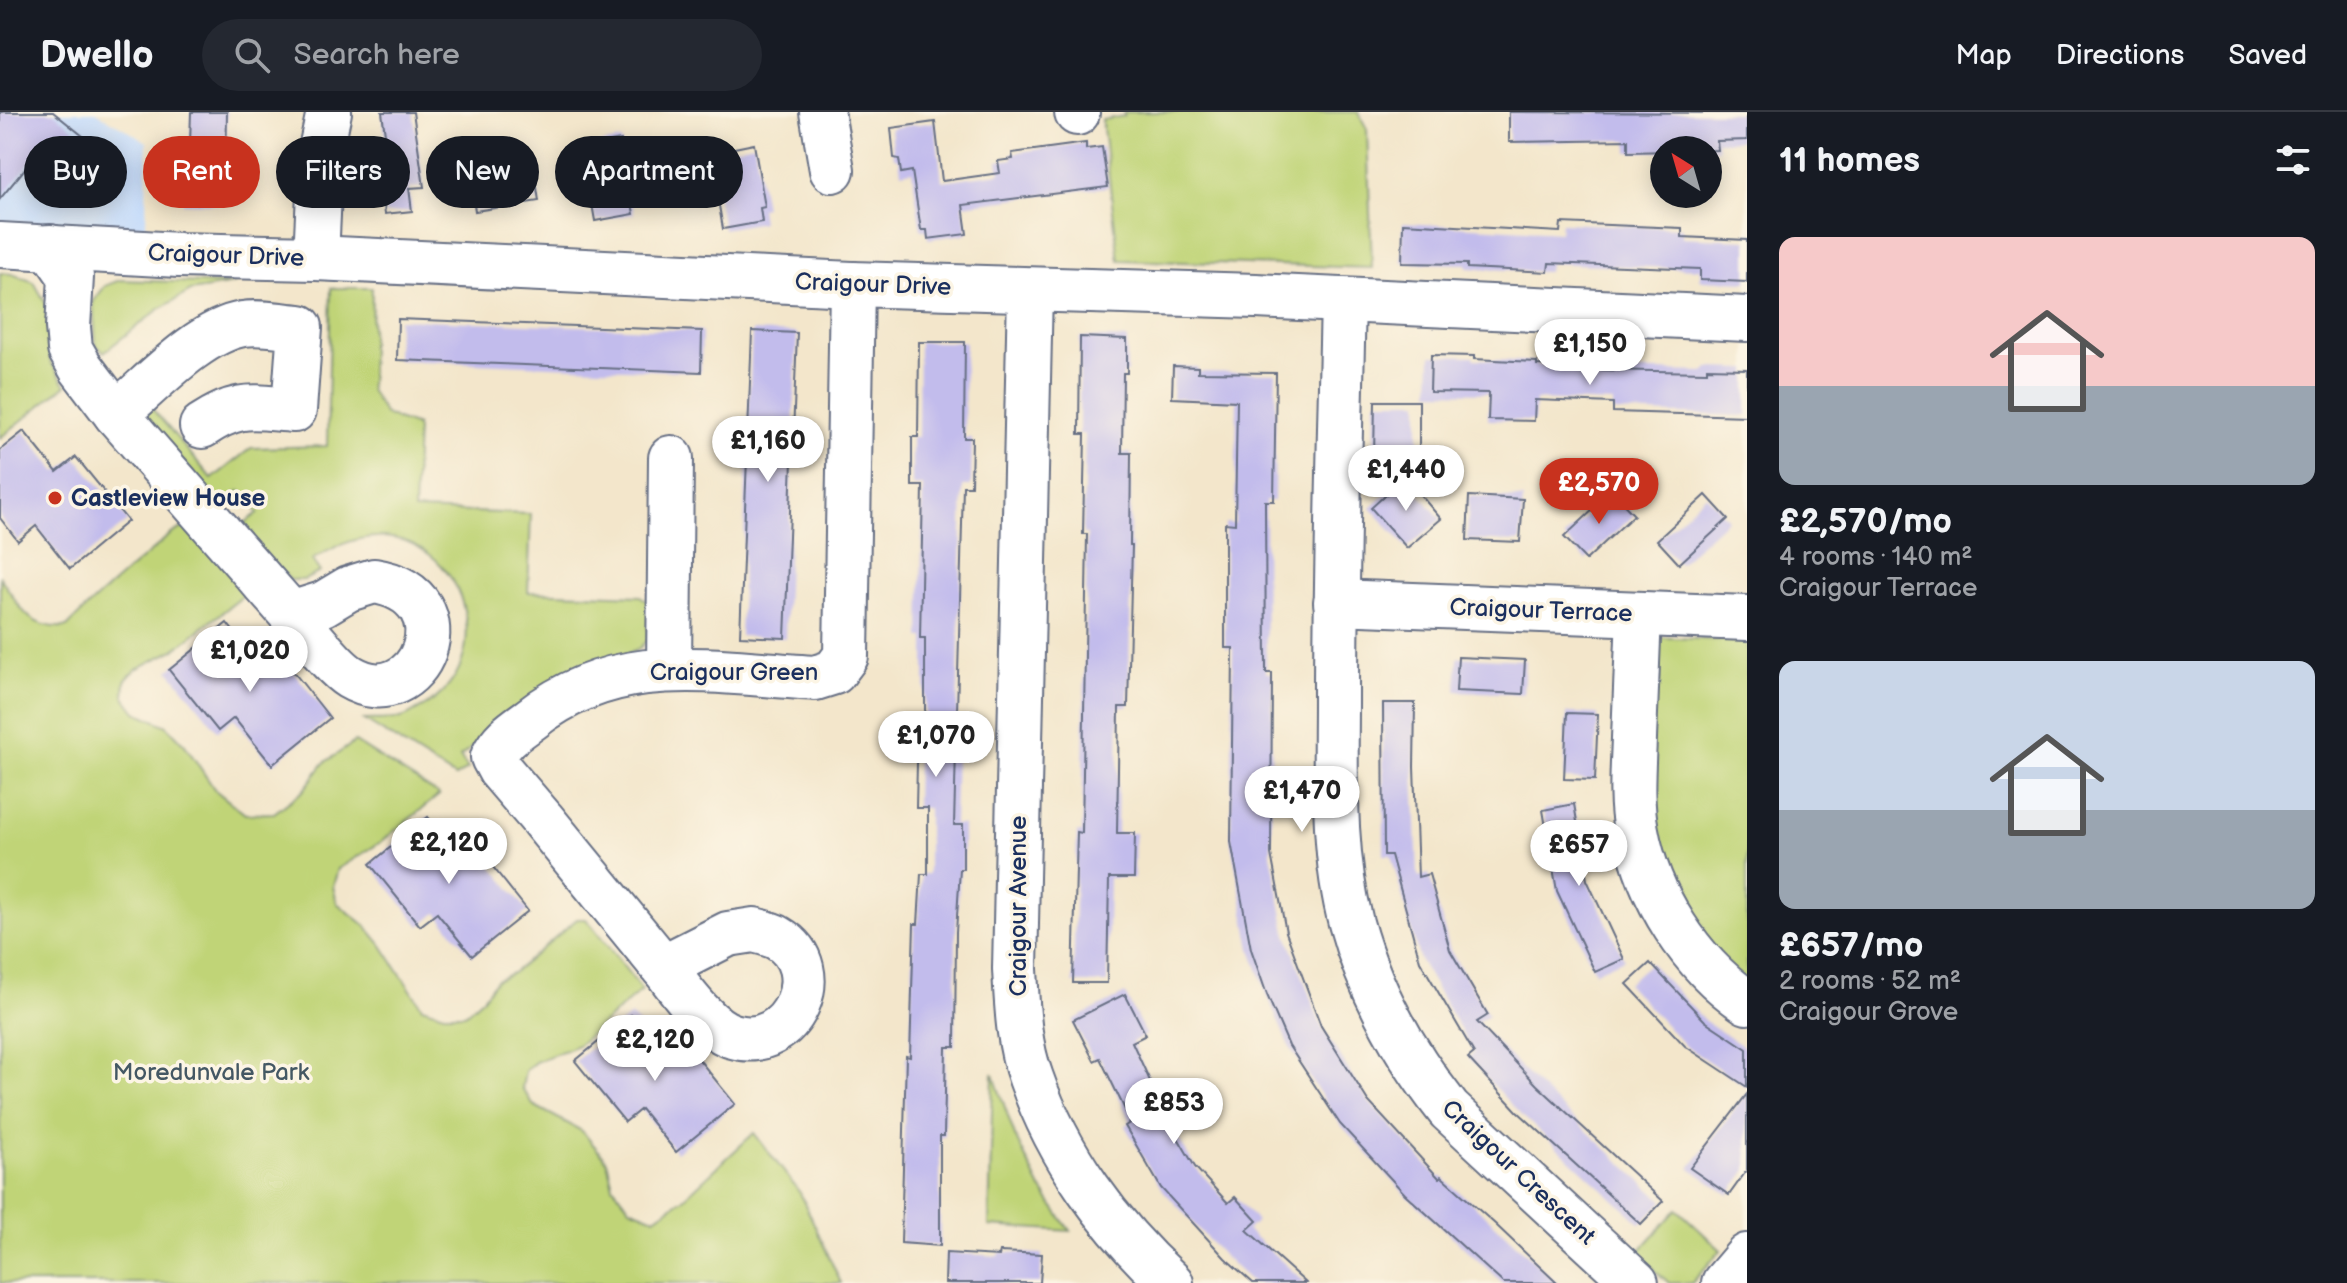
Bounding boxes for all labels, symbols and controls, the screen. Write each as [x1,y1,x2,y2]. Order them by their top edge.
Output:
search box [202,19,762,91]
text: Dwello [40,33,154,78]
icon: search [230,33,274,77]
text: Search here [294,37,460,73]
text: Map [1955,39,2012,72]
text: Directions [2056,39,2184,72]
text: Saved [2228,39,2307,72]
chip: Buy [24,136,127,208]
chip: Rent [143,136,260,208]
chip: Filters [276,136,410,208]
chip: New [426,136,539,208]
chip: Apartment [555,136,743,208]
north arrow [1650,136,1722,208]
map controls [1650,136,1722,208]
icon: filters [2271,138,2315,182]
text: 11 homes [1779,140,1920,181]
street label: Craigour Drive [147,238,305,273]
street label: Craigour Drive [794,267,952,302]
icon: home [1975,289,2119,433]
pin: £1,150 [1525,319,1655,387]
text: £1,150 [1552,329,1628,360]
pin: £1,160 [703,416,833,484]
text: £1,160 [730,426,806,457]
pin: £1,440 [1341,445,1471,513]
text: £1,440 [1366,455,1446,486]
pin: £2,570 [1534,458,1664,526]
text: £2,570 [1557,468,1641,499]
place label: Castleview House [71,484,265,513]
marker: Castleview House [46,489,64,507]
text: £2,570/mo [1779,501,1952,542]
text: 4 rooms · 140 m² [1779,542,1973,573]
text: Craigour Terrace [1779,573,1977,604]
street label: Craigour Terrace [1449,593,1633,628]
pin: £1,020 [185,626,315,694]
text: £1,020 [210,636,290,667]
street label: Craigour Green [650,658,818,687]
pin: £1,070 [871,711,1001,779]
icon: home [1975,713,2119,857]
text: £1,070 [896,721,976,752]
pin: £1,470 [1237,766,1367,834]
text: £1,470 [1263,776,1341,807]
street label: Craigour Avenue [1004,816,1033,996]
pin: £2,120 [384,818,514,886]
pin: £657 [1532,820,1626,888]
text: £2,120 [409,828,489,859]
text: £657 [1548,830,1610,861]
text: £657/mo [1779,925,1923,966]
text: 2 rooms · 52 m² [1779,966,1961,997]
text: Craigour Grove [1779,997,1958,1028]
pin: £2,120 [590,1015,720,1083]
text: £2,120 [615,1025,695,1056]
park label: Moredunvale Park [113,1058,309,1087]
pin: £853 [1127,1078,1221,1146]
text: £853 [1143,1088,1205,1119]
street label: Craigour Crescent [1436,1094,1602,1251]

